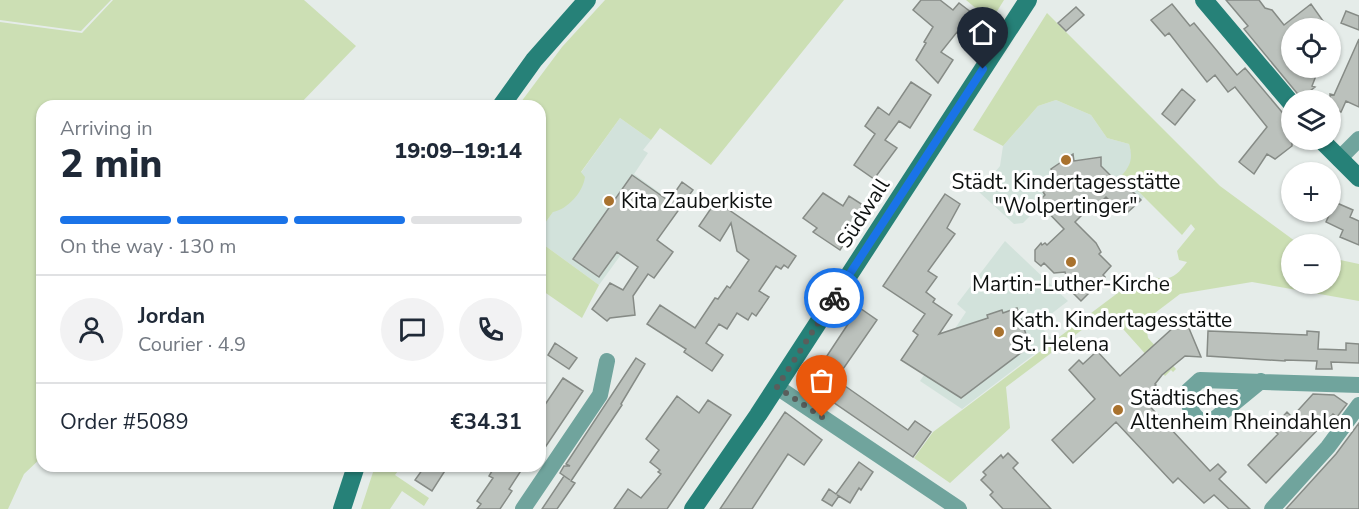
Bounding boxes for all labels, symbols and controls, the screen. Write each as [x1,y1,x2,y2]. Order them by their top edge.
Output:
pin [957,7,1008,69]
icon: home [966,16,999,49]
map controls [1281,18,1341,294]
button: locate [1281,18,1341,78]
button: layers [1281,90,1341,150]
text: Arriving in [60,115,153,142]
text: 19:09–19:14 [394,136,522,166]
text: 2 min [60,138,163,191]
marker: Städt. Kindertagesstätte "Wolpertinger" [1059,153,1073,167]
button: + [1281,162,1341,222]
place label: Städt. Kindertagesstätte "Wolpertinger" [952,168,1180,220]
street label: Südwall [830,172,896,253]
place label: Kita Zauberkiste [621,187,773,215]
marker: Kita Zauberkiste [602,194,616,208]
text: On the way · 130 m [60,233,236,260]
button: − [1281,234,1341,294]
marker: Martin-Luther-Kirche [1064,255,1078,269]
courier [804,268,864,328]
place label: Martin-Luther-Kirche [972,270,1170,298]
icon: bike [818,282,851,315]
button: person [60,298,123,361]
button: chat [381,298,444,361]
button: phone [459,298,522,361]
text: Jordan [138,301,205,331]
place label: Kath. Kindertagesstätte St. Helena [1011,306,1232,358]
marker: Kath. Kindertagesstätte St. Helena [992,325,1006,339]
text: Courier · 4.9 [138,331,246,358]
pin [796,355,847,417]
icon: bag [805,364,838,397]
place label: Städtisches Altenheim Rheindahlen [1130,384,1352,436]
marker: Städtisches Altenheim Rheindahlen [1111,403,1125,417]
text: Order #5089 [60,407,189,437]
text: €34.31 [451,407,522,437]

